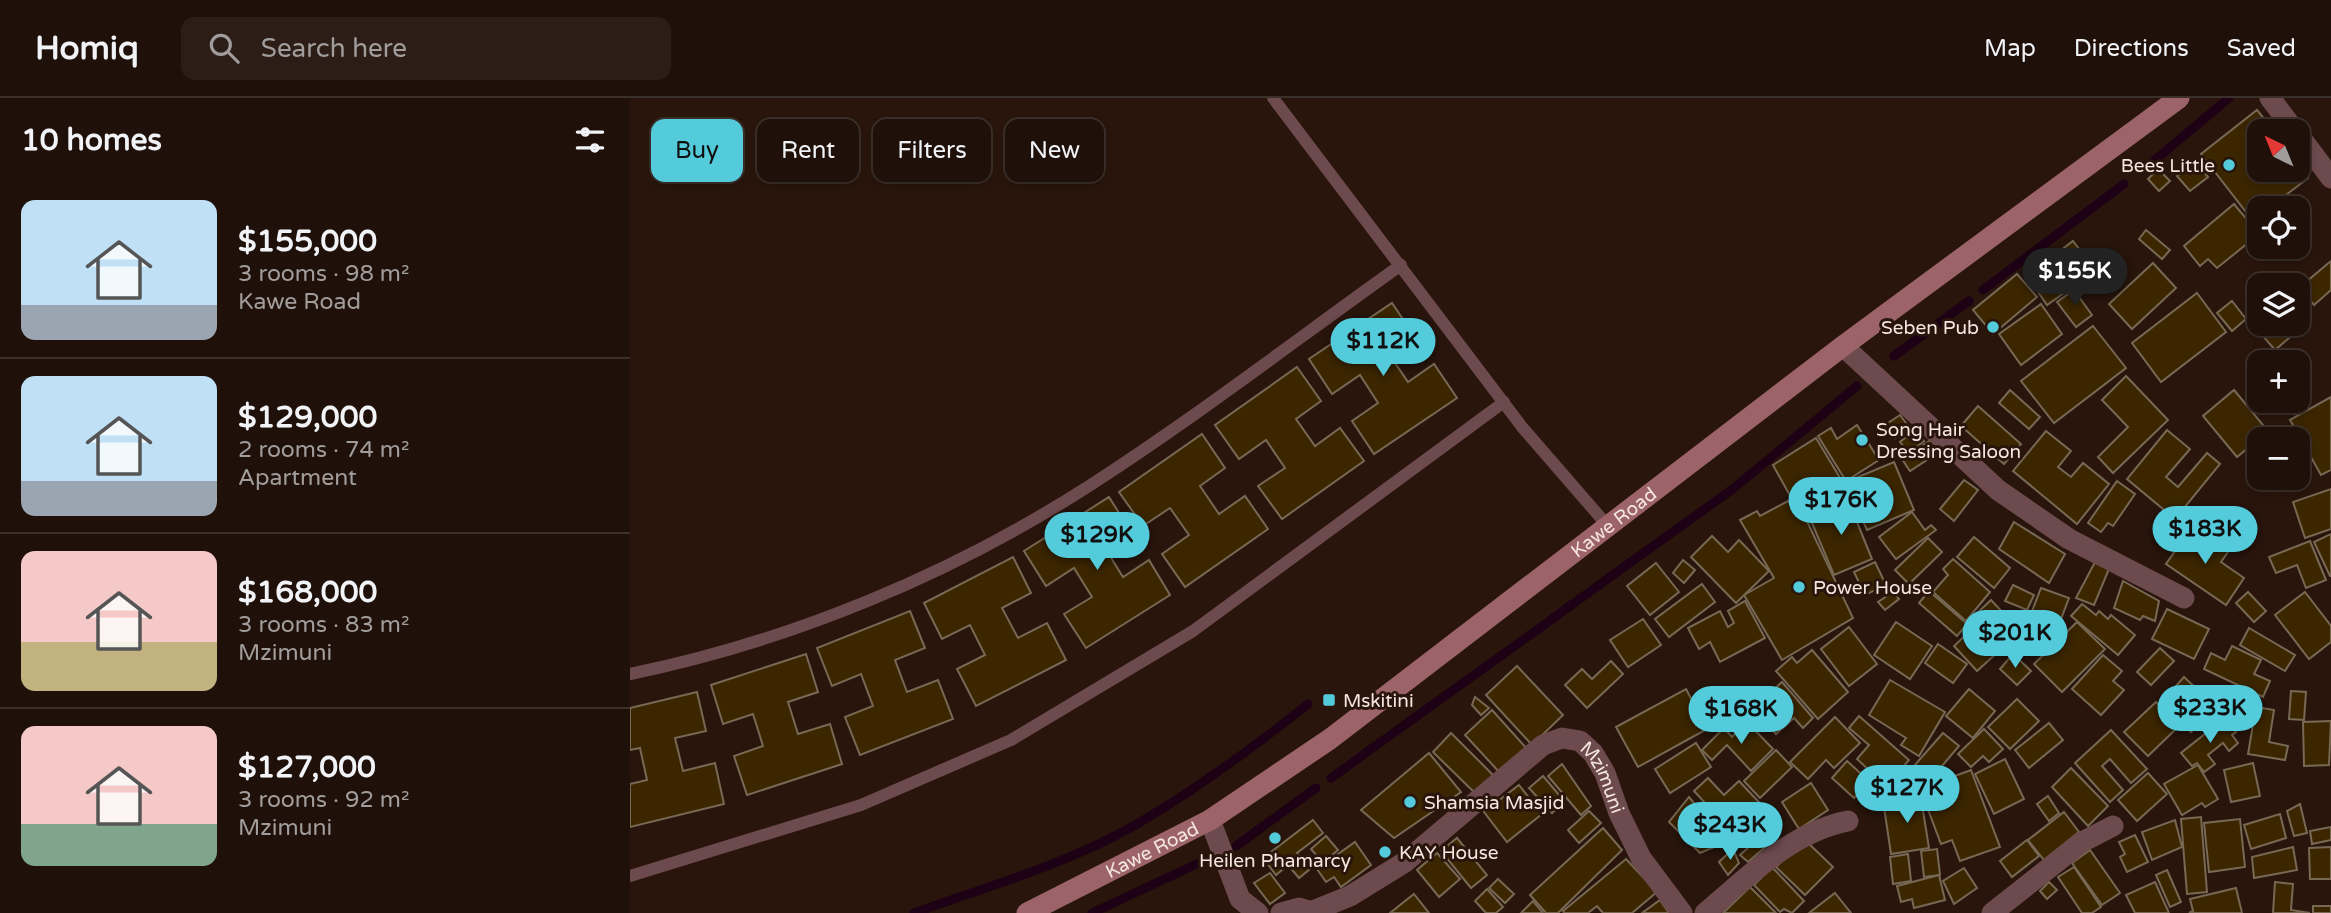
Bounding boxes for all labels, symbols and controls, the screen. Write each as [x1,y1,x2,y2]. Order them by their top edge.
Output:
search box [181,17,671,80]
text: Homiq [35,29,139,68]
icon: search [205,29,243,67]
text: Search here [261,33,407,64]
text: Map [1984,34,2036,63]
text: Directions [2074,34,2189,63]
text: Saved [2227,34,2296,63]
chip: Buy [651,119,743,182]
chip: Rent [757,119,859,182]
chip: Filters [873,119,991,182]
chip: New [1005,119,1104,182]
north arrow [2247,119,2310,182]
map controls [2247,119,2310,490]
icon: filters [571,121,609,159]
text: 10 homes [21,122,162,159]
place label: Bees Little [2121,155,2215,177]
marker: Bees Little [2221,157,2237,173]
button: locate [2247,196,2310,259]
text: $155,000 [238,223,377,260]
icon: home [77,228,161,312]
pin: $155K [2026,248,2124,308]
text: $155K [2039,257,2111,285]
text: 3 rooms · 98 m² [238,260,409,288]
button: layers [2247,273,2310,336]
text: Kawe Road [238,288,361,316]
place label: Seben Pub [1881,317,1979,339]
pin: $112K [1334,318,1432,378]
marker: Seben Pub [1985,319,2001,335]
text: $112K [1347,327,1419,355]
button: + [2247,350,2310,413]
text: $129,000 [238,399,377,436]
icon: home [77,404,161,488]
place label: Song Hair Dressing Saloon [1876,419,2021,463]
button: − [2247,427,2310,490]
marker: Song Hair Dressing Saloon [1854,432,1870,448]
text: 2 rooms · 74 m² [238,436,409,464]
text: Apartment [238,464,357,492]
pin: $176K [1792,478,1890,537]
street label: Kawe Road [1567,483,1661,562]
text: $176K [1805,486,1877,514]
pin: $183K [2156,506,2254,566]
pin: $129K [1048,512,1146,572]
text: $183K [2169,515,2241,543]
text: $129K [1061,521,1133,549]
text: $168,000 [238,574,377,611]
place label: Power House [1813,577,1932,599]
icon: home [77,579,161,663]
marker: Power House [1791,579,1807,595]
pin: $201K [1966,610,2064,670]
text: 3 rooms · 83 m² [238,611,409,639]
text: $201K [1979,619,2051,647]
text: Mzimuni [238,639,332,667]
pin: $168K [1692,686,1790,746]
pin: $233K [2161,686,2259,745]
place label: Mskitini [1343,690,1414,712]
marker: Mskitini [1321,692,1337,708]
text: $233K [2174,694,2246,722]
text: $168K [1705,695,1777,723]
street label: Mzimuni [1576,737,1628,817]
text: $127,000 [238,749,376,786]
icon: home [77,754,161,838]
pin: $127K [1858,766,1956,825]
text: $127K [1871,774,1943,802]
text: 3 rooms · 92 m² [238,786,409,814]
place label: Shamsia Masjid [1424,792,1564,814]
marker: Shamsia Masjid [1402,794,1418,810]
pin: $243K [1681,802,1779,862]
text: $243K [1694,811,1766,839]
text: Mzimuni [238,814,332,842]
street label: Kawe Road [1102,818,1203,883]
marker: Heilen Phamarcy [1267,830,1283,846]
place label: KAY House [1399,842,1499,864]
marker: KAY House [1377,844,1393,860]
place label: Heilen Phamarcy [1199,850,1351,872]

